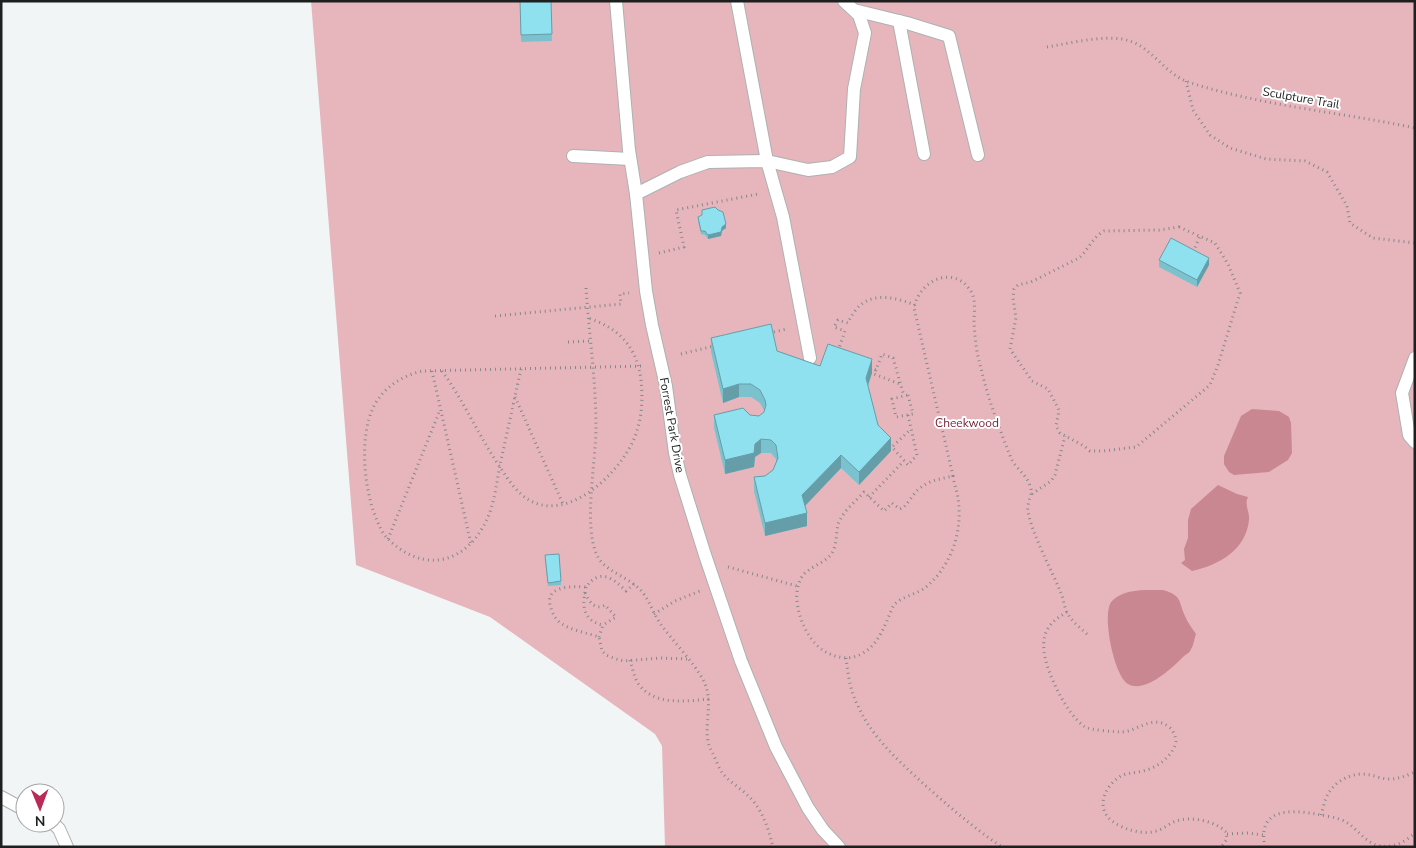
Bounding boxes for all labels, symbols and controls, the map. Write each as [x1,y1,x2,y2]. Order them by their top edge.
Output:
street label: Sculpture Trail [1261,83,1341,113]
street label: Forrest Park Drive [656,376,688,474]
park label: Cheekwood [935,415,999,431]
north arrow [15,783,65,833]
text: N [35,811,46,830]

